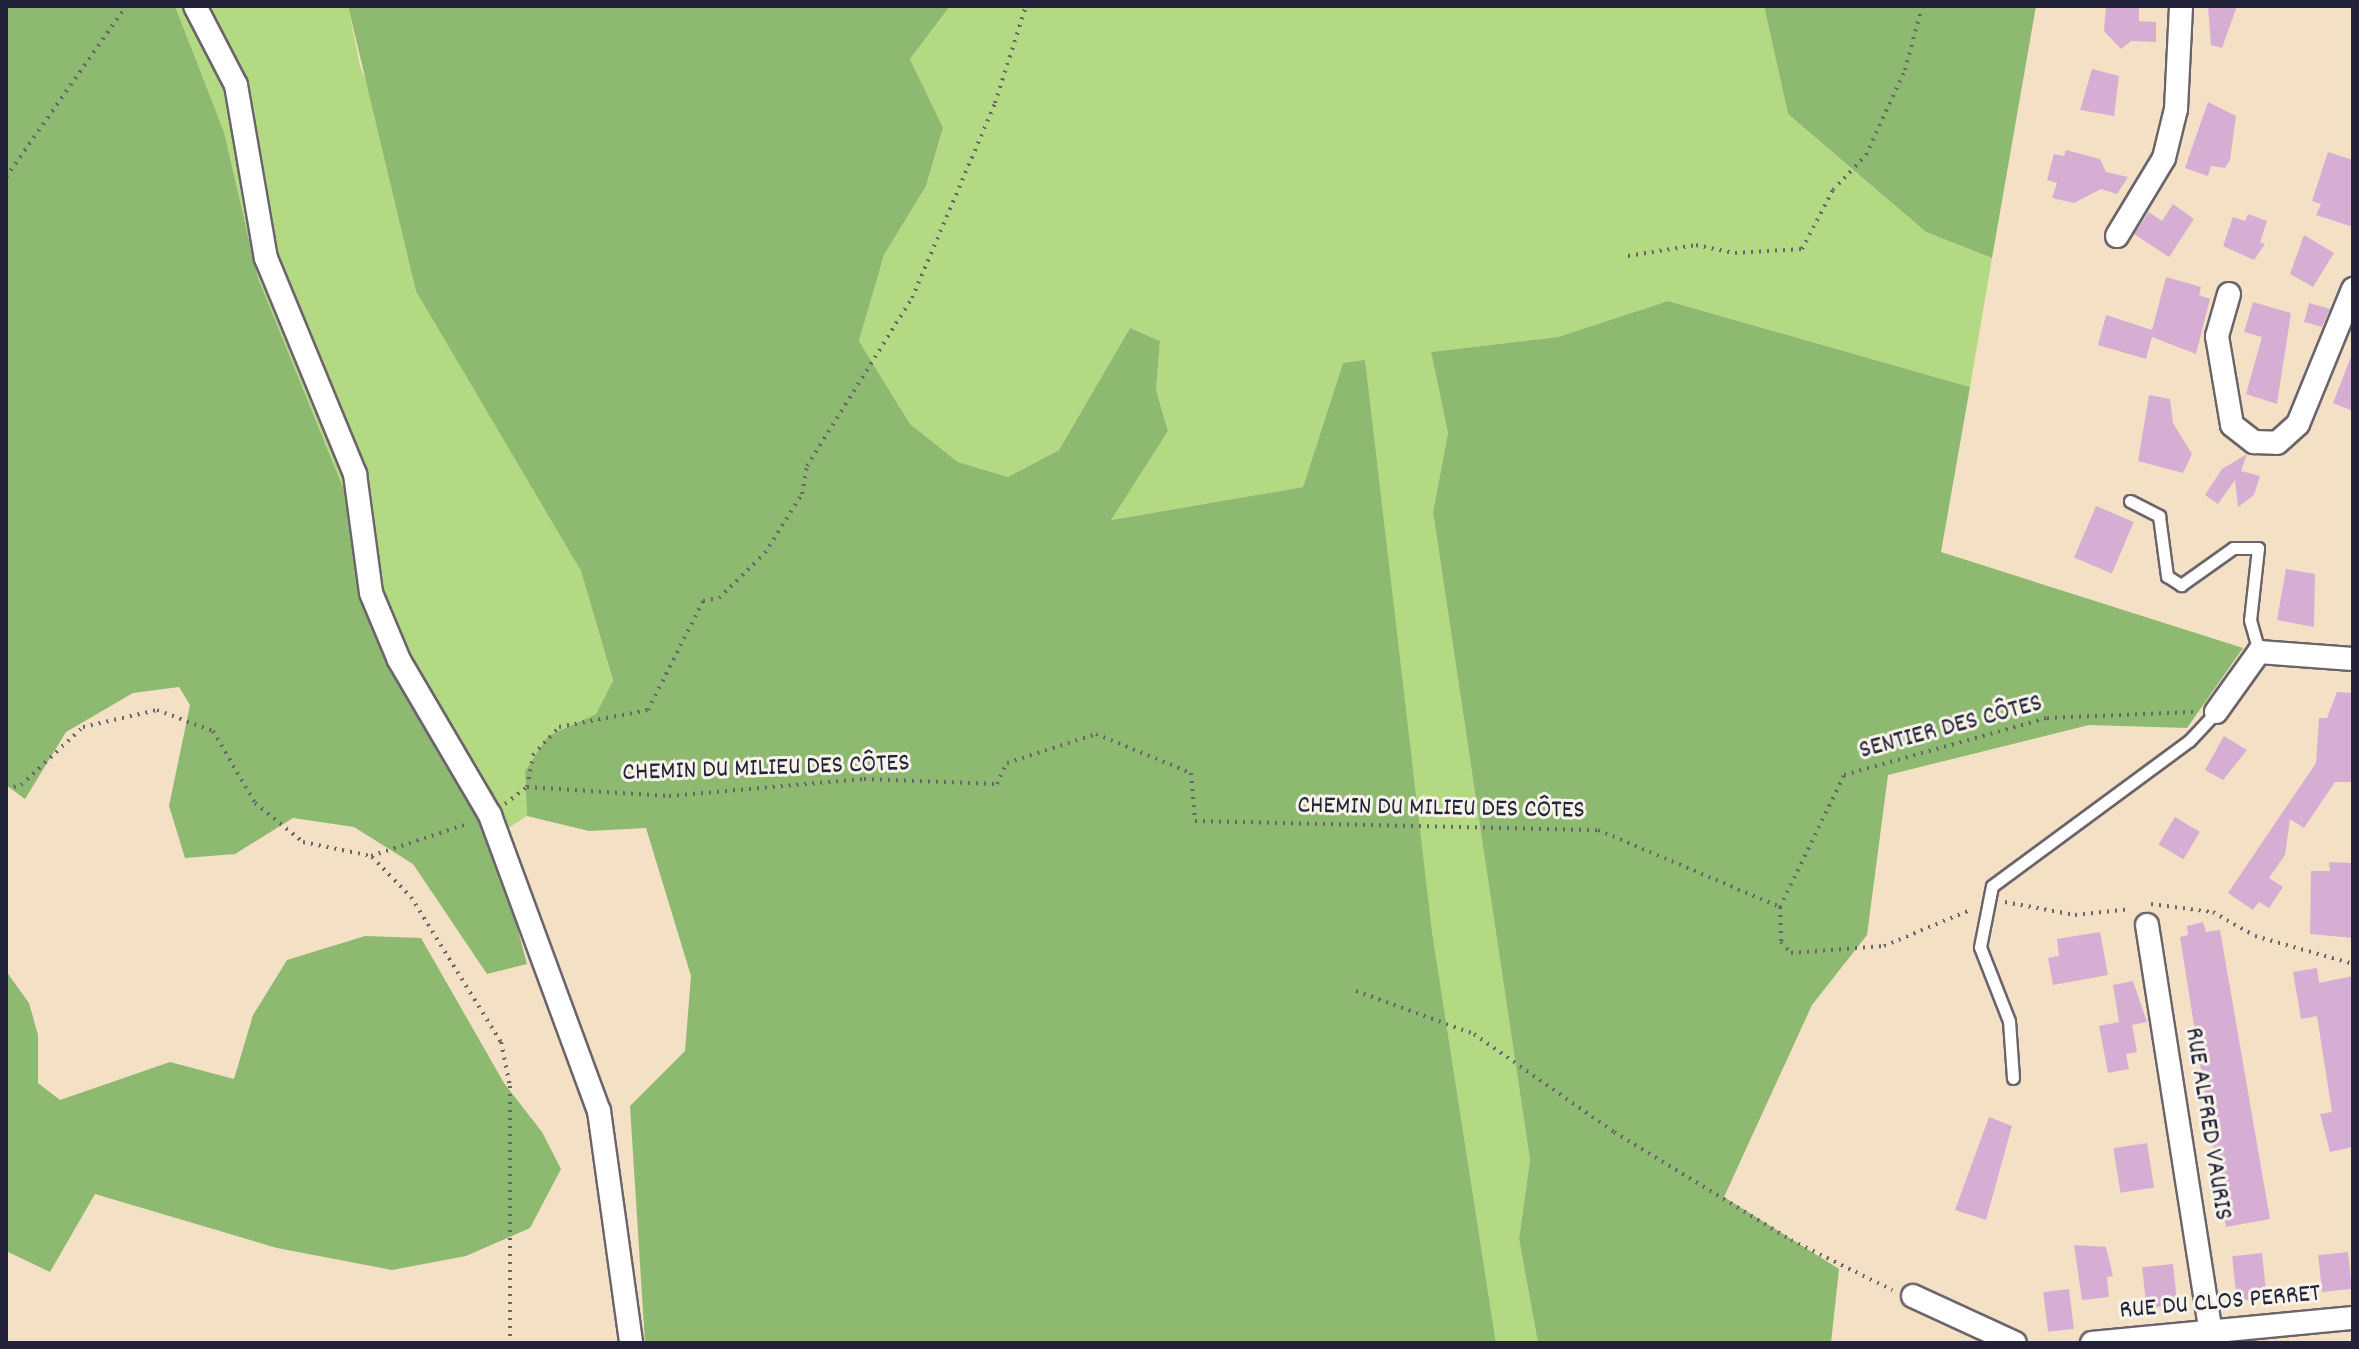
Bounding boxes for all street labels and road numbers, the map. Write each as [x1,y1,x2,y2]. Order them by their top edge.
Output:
street label: SENTIER DES CÔTES [1856,689,2046,767]
street label: CHEMIN DU MILIEU DES CÔTES [622,748,910,790]
street label: CHEMIN DU MILIEU DES CÔTES [1297,791,1585,827]
street label: RUE ALFRED VAURIS [2176,1025,2238,1223]
street label: RUE DU CLOS PERRET [2118,1279,2322,1327]

